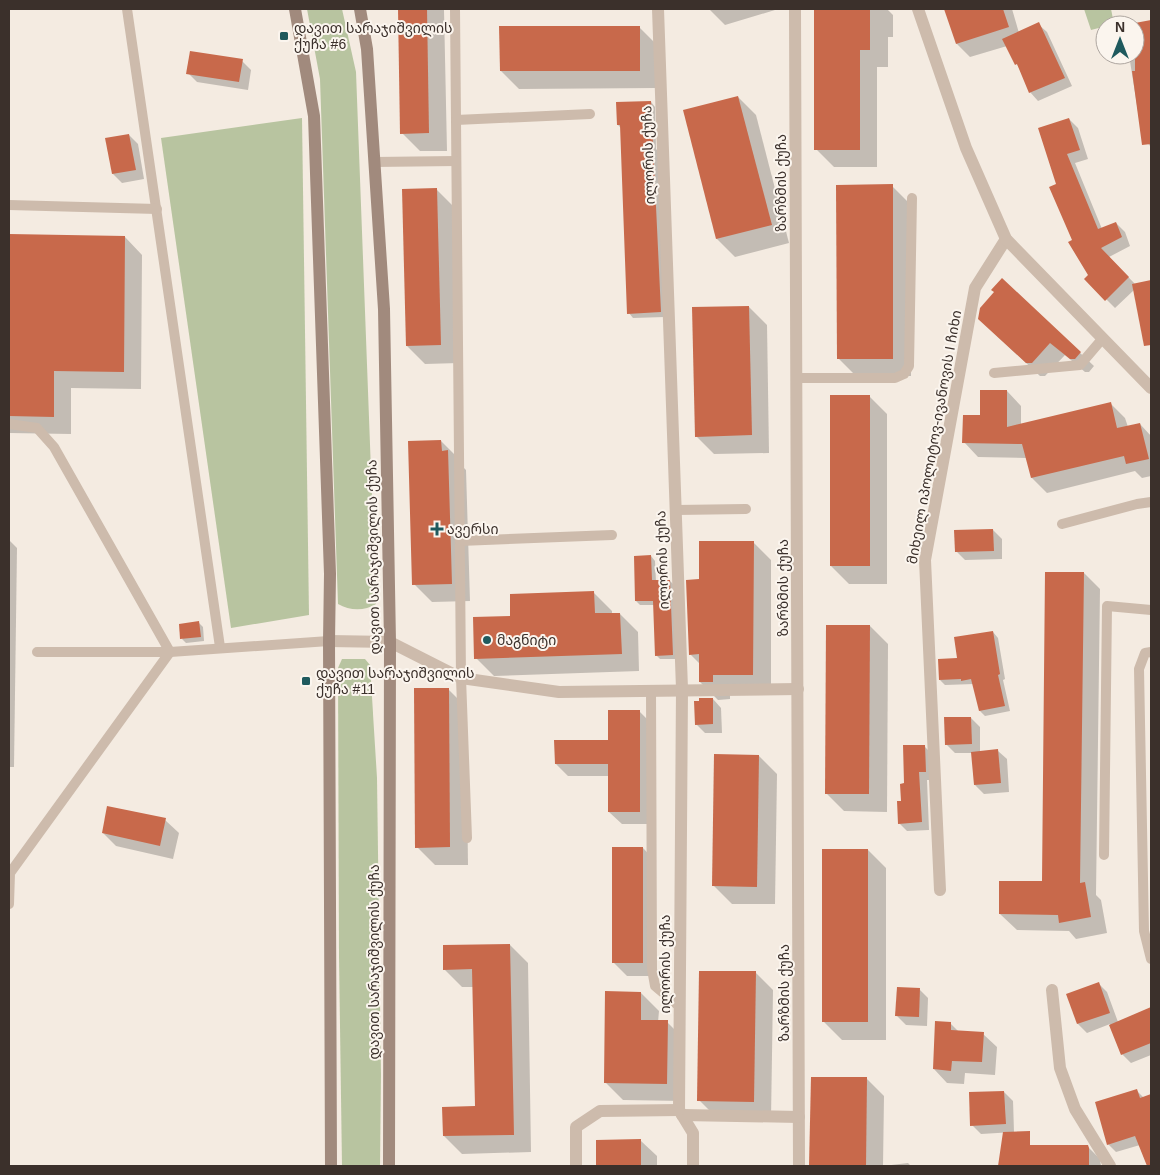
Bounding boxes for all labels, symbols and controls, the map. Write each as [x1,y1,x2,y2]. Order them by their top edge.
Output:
north arrow [1095,15,1145,65]
text: N [1115,19,1125,35]
place label: დავით სარაჯიშვილის ქუჩა #6 [294,20,453,53]
marker: დავით სარაჯიშვილის ქუჩა #6 [278,30,290,42]
street label: ილორის ქუჩა [638,105,659,205]
street label: ზარზმის ქუჩა [773,134,790,232]
street label: მიხეილ იპოლიტოვ-ივანოვის I ჩიხი [904,309,965,565]
street label: დავით სარაჯიშვილის ქუჩა [363,459,384,655]
street label: ილორის ქუჩა [652,510,673,610]
place label: ავერსი [447,521,499,538]
marker: ავერსი [431,523,443,535]
street label: ზარზმის ქუჩა [775,539,792,637]
place label: მაგნიტი [497,632,556,649]
marker: მაგნიტი [481,634,493,646]
place label: დავით სარაჯიშვილის ქუჩა #11 [316,665,475,698]
marker: დავით სარაჯიშვილის ქუჩა #11 [300,675,312,687]
street label: დავით სარაჯიშვილის ქუჩა [366,864,383,1060]
street label: ილორის ქუჩა [657,915,674,1013]
street label: ზარზმის ქუჩა [776,944,793,1042]

